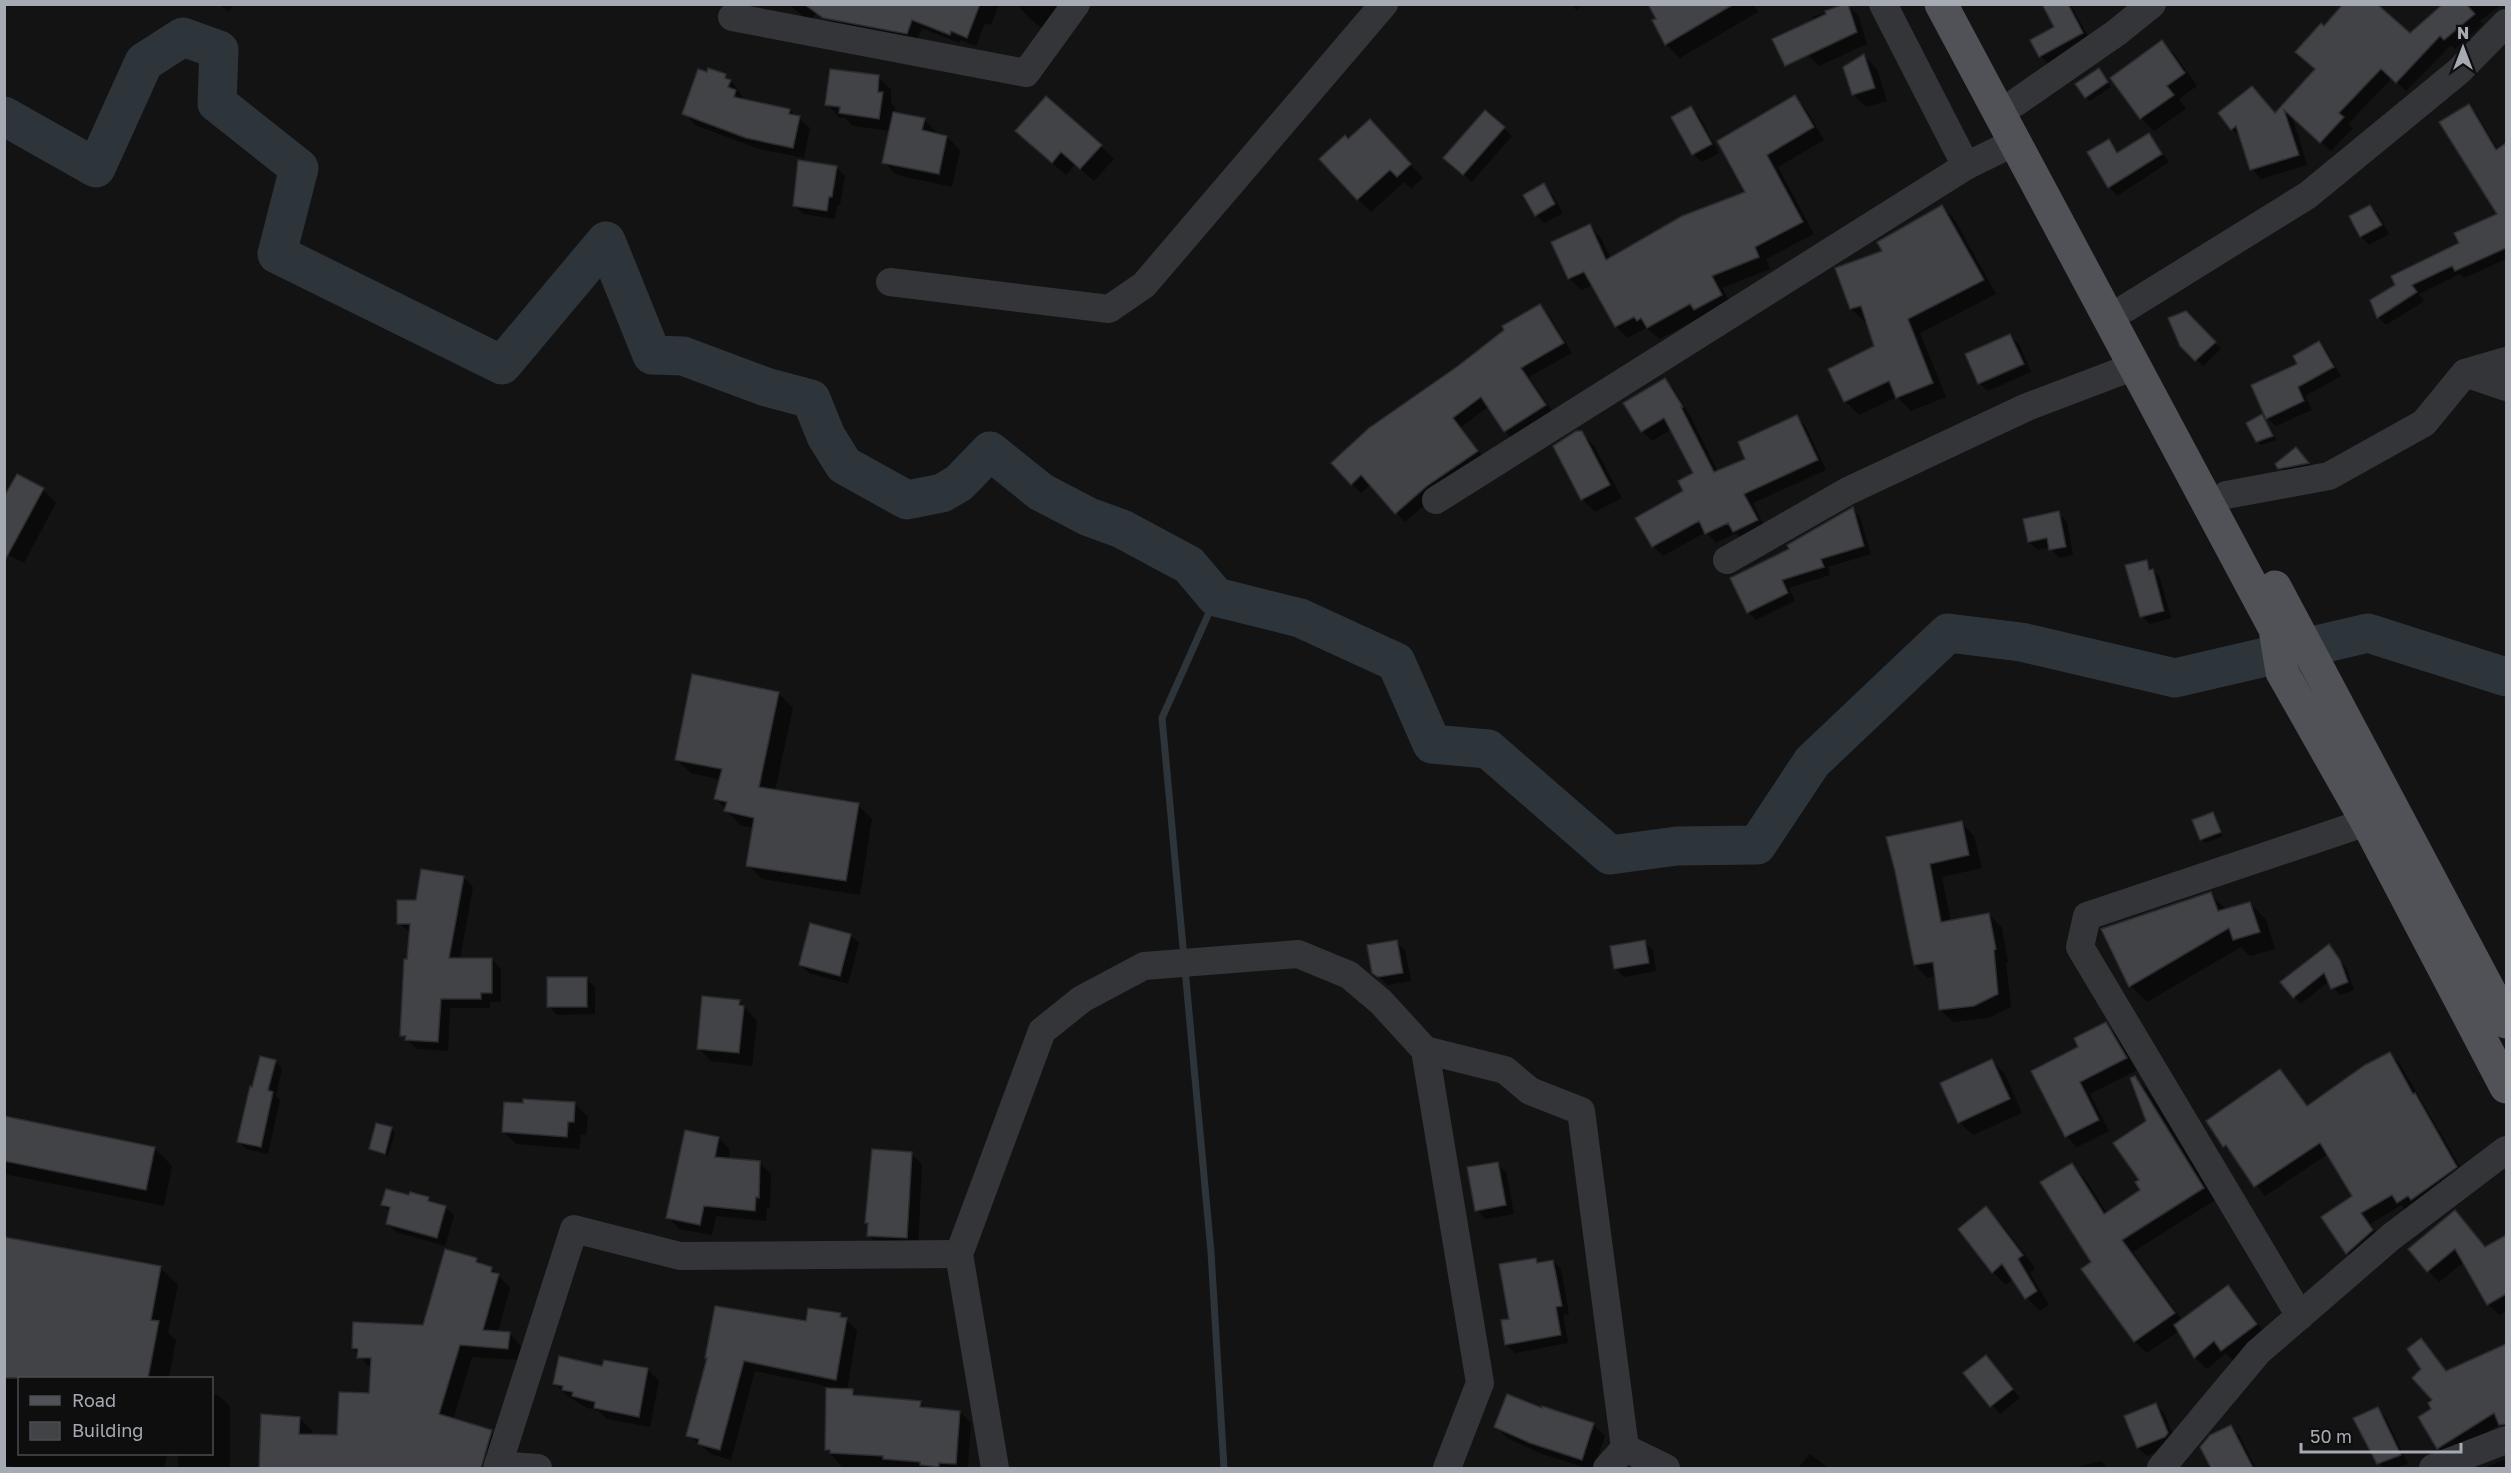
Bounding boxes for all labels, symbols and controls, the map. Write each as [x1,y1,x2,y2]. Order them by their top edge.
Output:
north arrow [2433,18,2493,78]
text: N [2457,23,2469,43]
legend [18,1377,213,1455]
text: Road [72,1389,116,1411]
scale bar [2301,1416,2462,1454]
text: Building [72,1419,143,1441]
text: 50 m [2310,1425,2352,1447]

